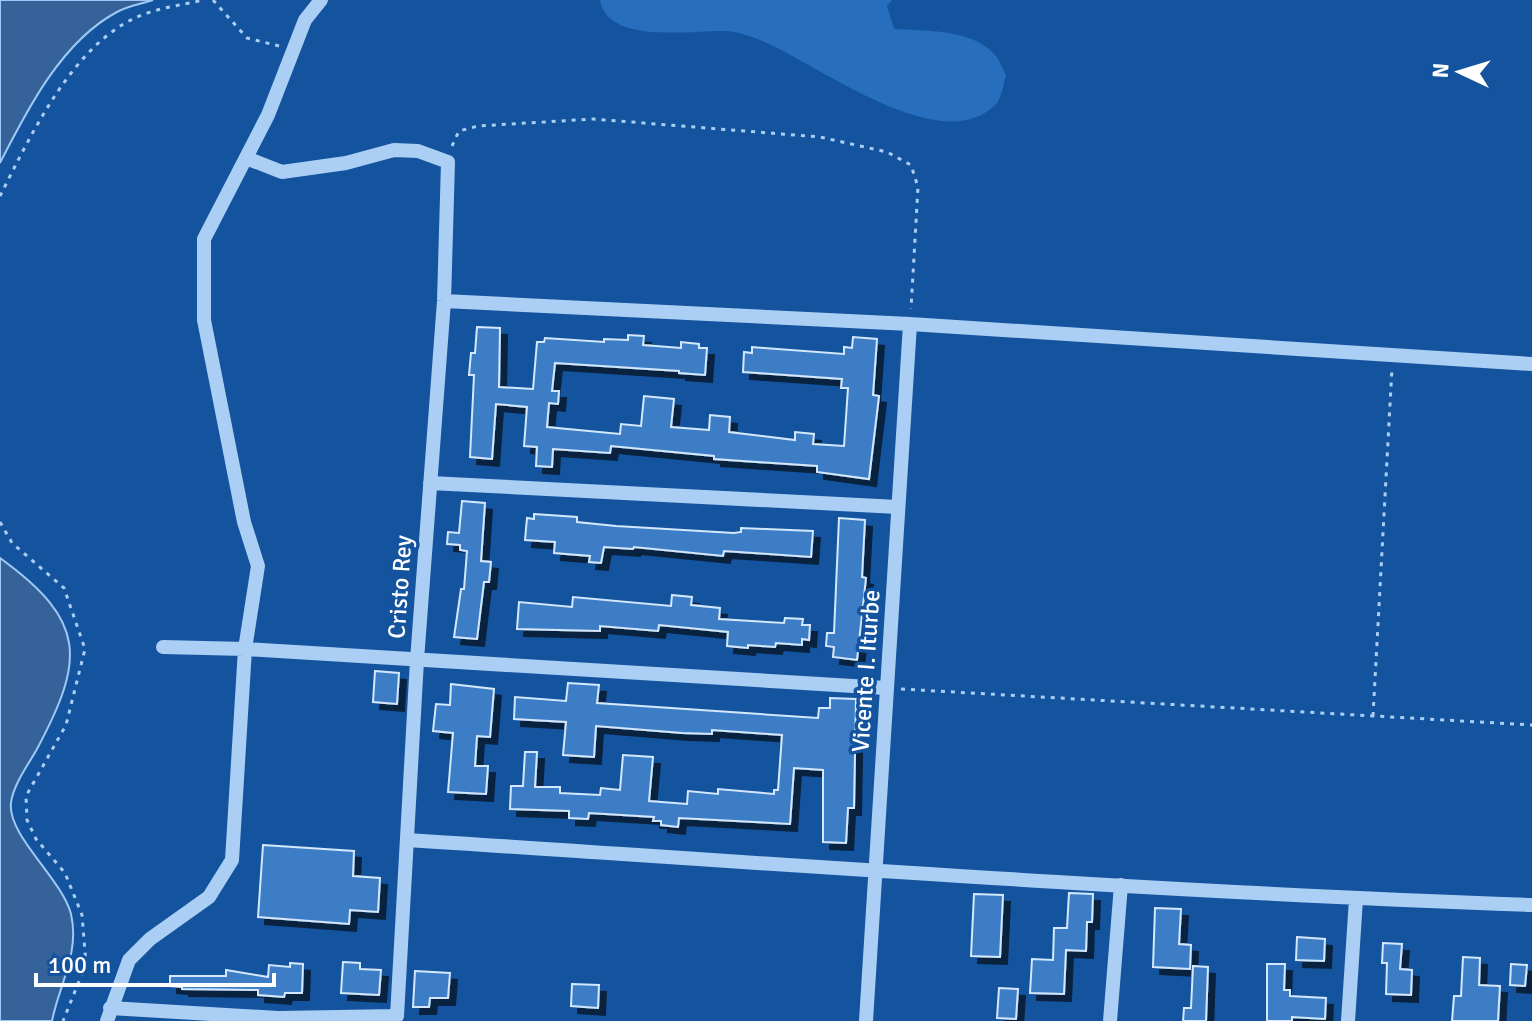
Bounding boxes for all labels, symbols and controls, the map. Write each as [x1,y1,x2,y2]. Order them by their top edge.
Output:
north arrow [1420,32,1500,112]
text: N [1427,62,1455,79]
street label: Cristo Rey [381,534,419,640]
street label: Vicente I. Iturbe [845,589,887,753]
scale bar [36,937,274,987]
text: 100 m [48,950,111,980]

